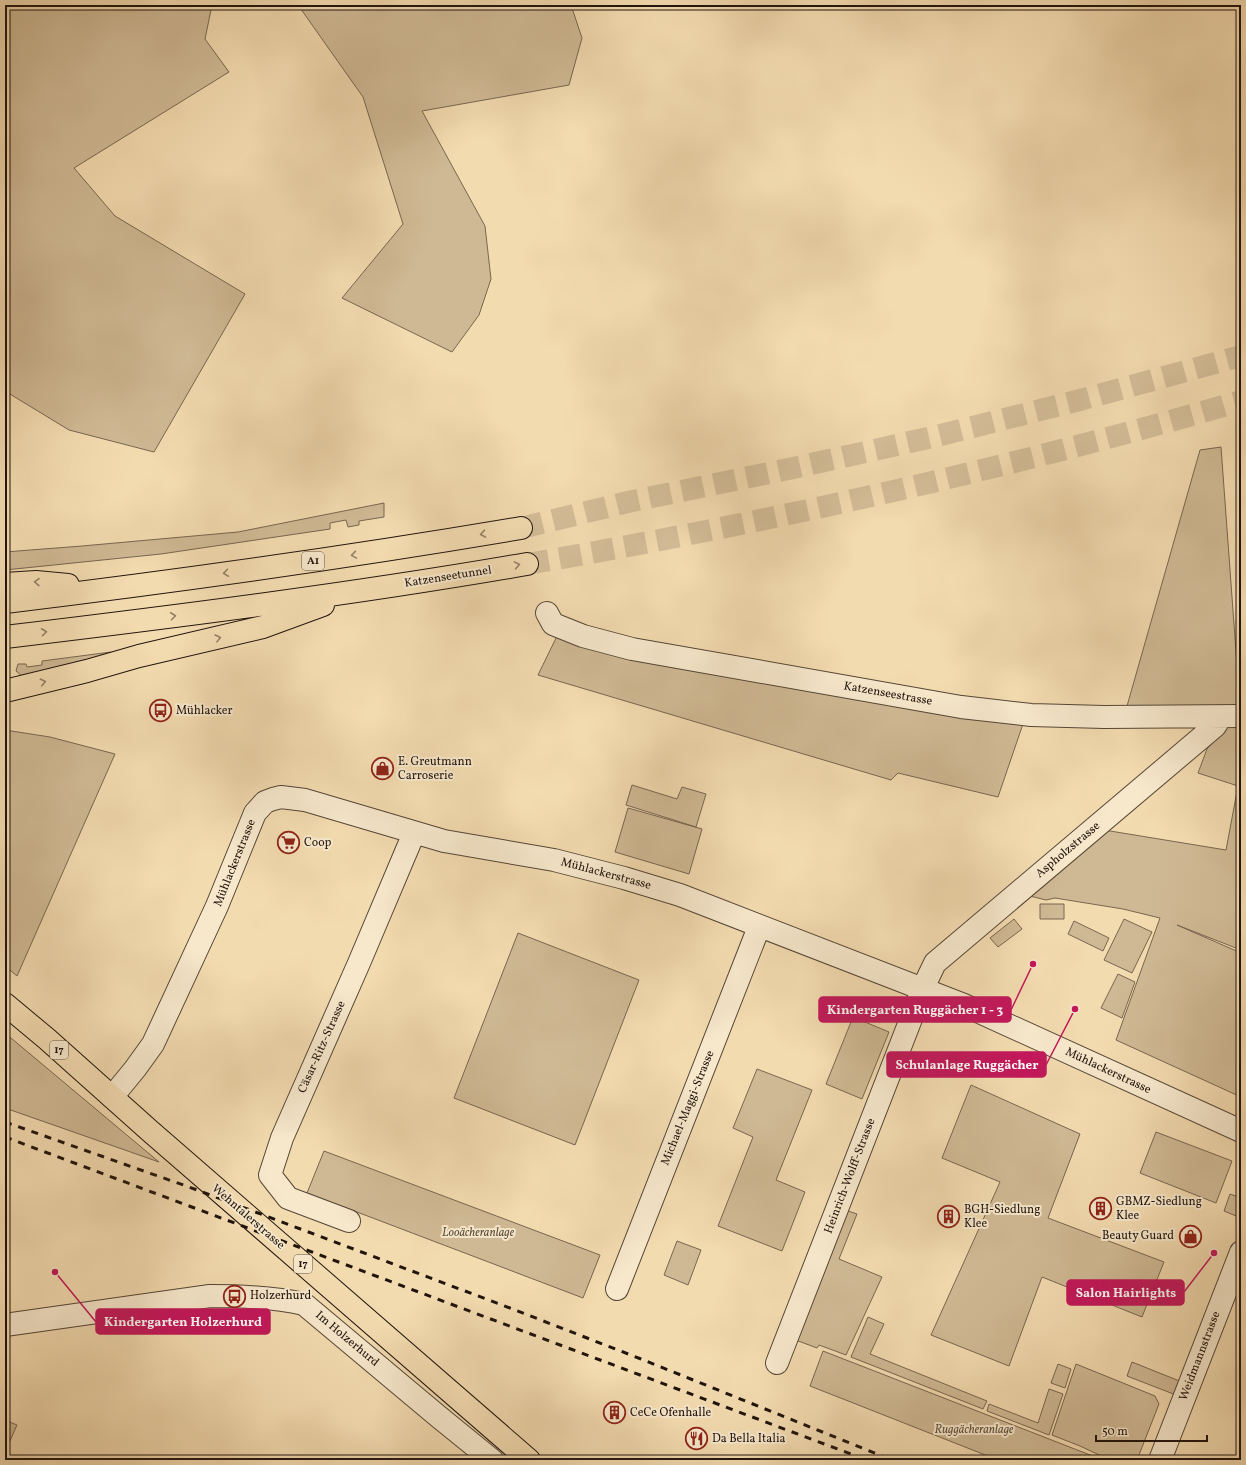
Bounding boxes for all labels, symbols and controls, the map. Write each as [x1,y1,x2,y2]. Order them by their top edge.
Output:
one-way arrow [480,529,486,538]
one-way arrow [351,550,357,559]
road number: A1 [302,552,324,570]
street label: Katzenseetunnel [403,562,493,592]
one-way arrow [514,562,520,570]
one-way arrow [223,568,229,577]
one-way arrow [34,578,40,586]
one-way arrow [170,612,176,621]
one-way arrow [41,628,47,637]
one-way arrow [214,634,221,643]
one-way arrow [39,678,46,687]
street label: Katzenseestrasse [842,678,934,710]
bus stop icon: Mühlacker [147,698,173,724]
place label: Mühlacker [176,703,233,719]
place label: E. Greutmann Carroserie [398,754,472,784]
shop icon: E. Greutmann Carroserie [369,756,395,782]
street label: Mühlackerstrasse [210,817,260,909]
street label: Aspholzstrasse [1032,818,1104,882]
supermarket icon: Coop [276,830,302,856]
place label: Coop [304,835,332,851]
street label: Mühlackerstrasse [559,854,653,894]
callout: Kindergarten Ruggächer 1 - 3 [819,997,1011,1022]
street label: Cäsar-Ritz-Strasse [294,998,350,1096]
text: Kindergarten Ruggächer 1 - 3 [827,1002,1003,1020]
road number: 17 [50,1041,68,1059]
street label: Mühlackerstrasse [1063,1044,1154,1098]
street label: Michael-Maggi-Strasse [658,1048,719,1168]
callout: Schulanlage Ruggächer [887,1052,1046,1077]
text: Schulanlage Ruggächer [896,1057,1038,1075]
street label: Heinrich-Wolff-Strasse [821,1116,879,1236]
street label: Wehntalerstrasse [208,1181,288,1253]
place label: GBMZ-Siedlung Klee [1116,1194,1202,1224]
building icon: GBMZ-Siedlung Klee [1087,1196,1113,1222]
place label: BGH-Siedlung Klee [964,1202,1040,1232]
building icon: BGH-Siedlung Klee [935,1204,961,1230]
shop icon: Beauty Guard [1177,1223,1203,1249]
park label: Looächeranlage [442,1225,515,1241]
place label: Beauty Guard [1102,1228,1174,1244]
road number: 17 [294,1255,312,1273]
callout: Salon Hairlights [1067,1280,1184,1305]
bus stop icon: Holzerhurd [222,1283,248,1309]
text: Salon Hairlights [1076,1285,1176,1303]
place label: Holzerhurd [250,1288,312,1304]
street label: Im Holzerhurd [312,1308,382,1371]
callout: Kindergarten Holzerhurd [96,1309,270,1334]
street label: Weidmannstrasse [1176,1309,1224,1403]
text: Kindergarten Holzerhurd [104,1314,262,1332]
building icon: CeCe Ofenhalle [602,1400,628,1426]
place label: CeCe Ofenhalle [630,1405,711,1421]
scale bar [1096,1417,1207,1443]
park label: Ruggächeranlage [935,1422,1014,1438]
text: 50 m [1102,1424,1128,1440]
restaurant icon: Da Bella Italia [683,1426,709,1452]
place label: Da Bella Italia [712,1431,785,1447]

